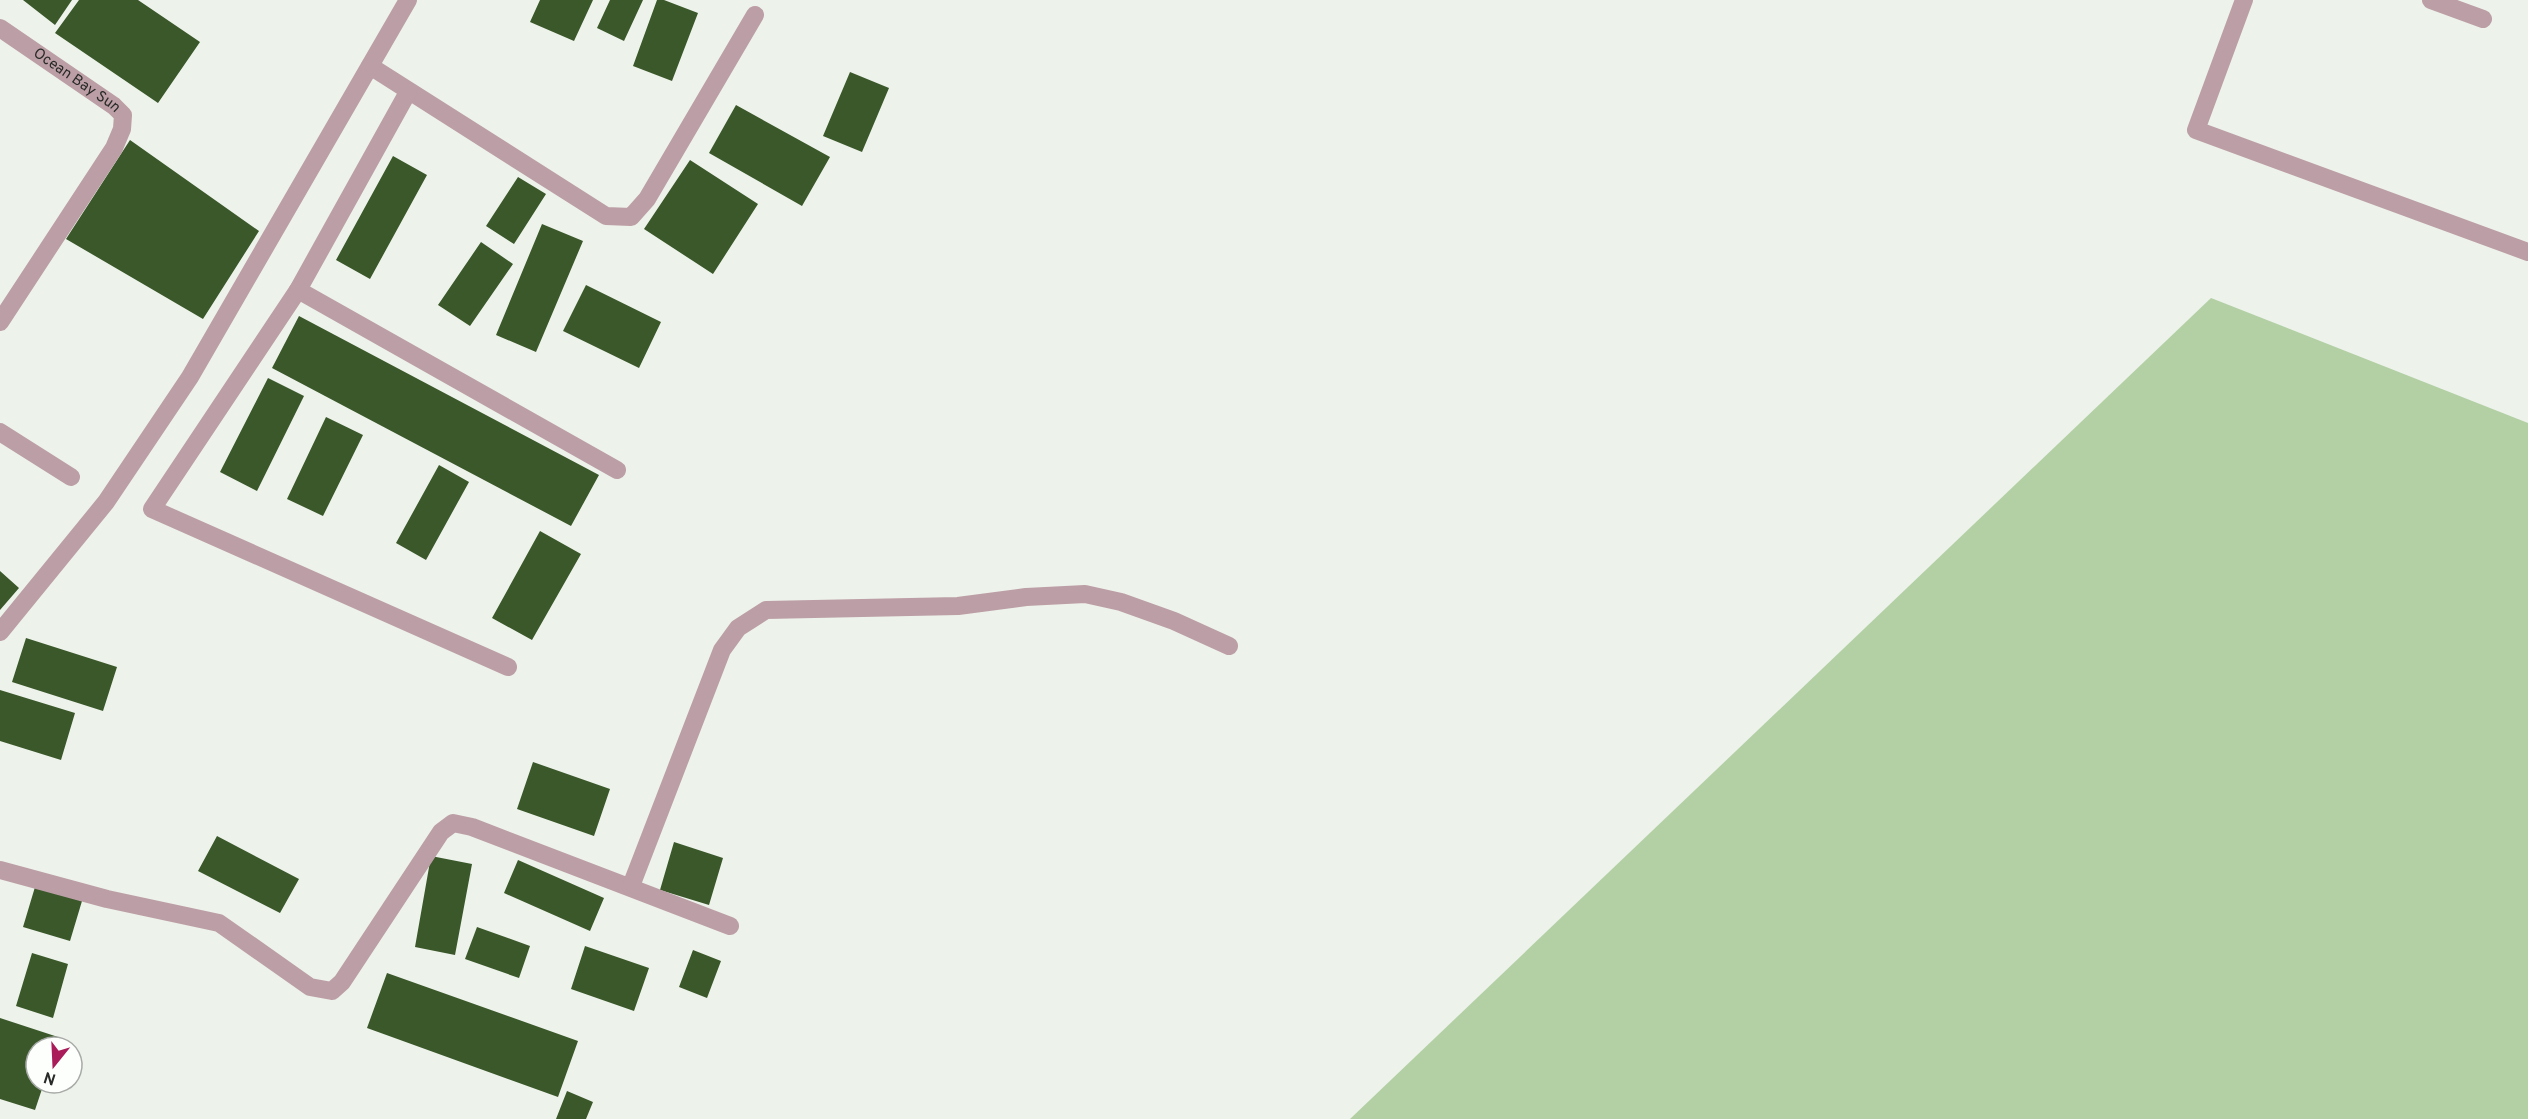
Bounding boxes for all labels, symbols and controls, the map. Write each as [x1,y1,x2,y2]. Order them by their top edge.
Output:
street label: Ocean Bay Sun [29,44,125,117]
north arrow [24,1035,84,1095]
text: N [41,1066,59,1089]

